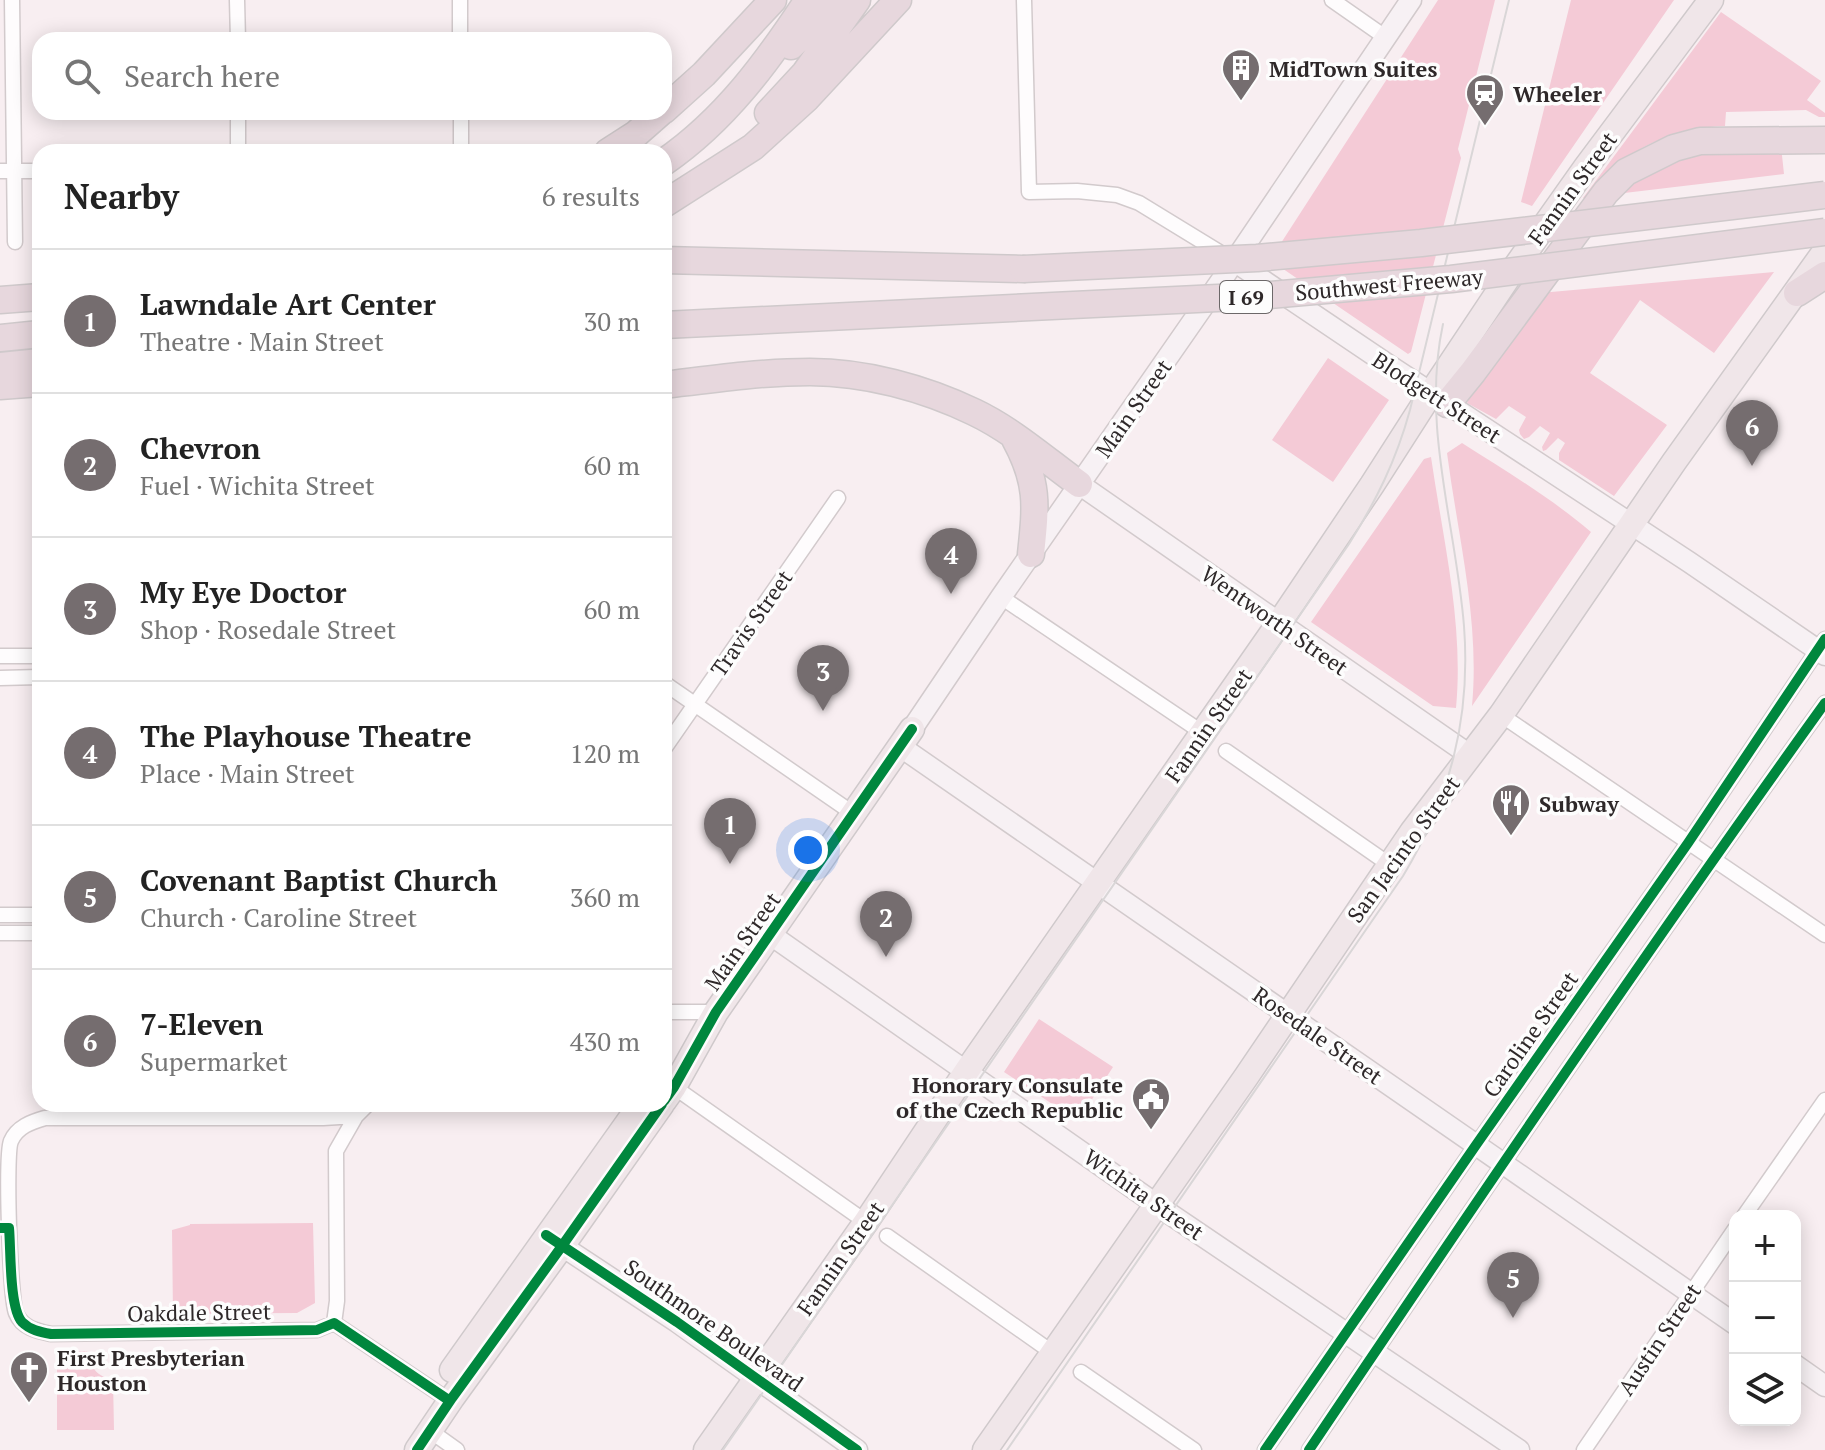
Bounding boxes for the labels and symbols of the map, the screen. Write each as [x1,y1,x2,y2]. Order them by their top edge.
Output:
building icon: MidTown Suites [1220,47,1262,102]
place label: MidTown Suites [1269,54,1437,83]
station icon: Wheeler [1464,72,1506,127]
place label: Wheeler [1513,79,1603,108]
street label: Fannin Street [1521,126,1623,250]
street label: Southwest Freeway [1294,261,1485,307]
road number: I 69 [1220,281,1272,313]
street label: Blodgett Street [1367,345,1507,449]
street label: Main Street [1088,353,1178,463]
pin: 6 [1726,400,1778,466]
pin: 4 [925,528,977,594]
street label: Wentworth Street [1196,559,1354,681]
street label: Travis Street [704,564,798,682]
pin: 3 [797,645,849,711]
street label: Fannin Street [1158,662,1258,788]
street label: San Jacinto Street [1340,770,1466,928]
restaurant icon: Subway [1490,782,1532,837]
place label: Subway [1539,789,1619,818]
pin: 1 [704,798,756,864]
your location [788,830,828,870]
street label: Main Street [697,886,787,996]
pin: 2 [860,891,912,957]
street label: Caroline Street [1476,965,1584,1103]
street label: Rosedale Street [1248,980,1388,1090]
place label: Honorary Consulate of the Czech Republic [896,1070,1123,1124]
public building icon: Honorary Consulate of the Czech Republic [1130,1076,1172,1131]
street label: Wichita Street [1078,1142,1210,1246]
street label: Fannin Street [790,1195,890,1321]
street label: Southmore Boulevard [619,1252,809,1398]
pin: 5 [1487,1252,1539,1318]
street label: Austin Street [1611,1277,1707,1401]
street label: Oakdale Street [127,1296,271,1328]
place label: First Presbyterian Houston [57,1343,245,1397]
church icon: First Presbyterian Houston [8,1349,50,1404]

